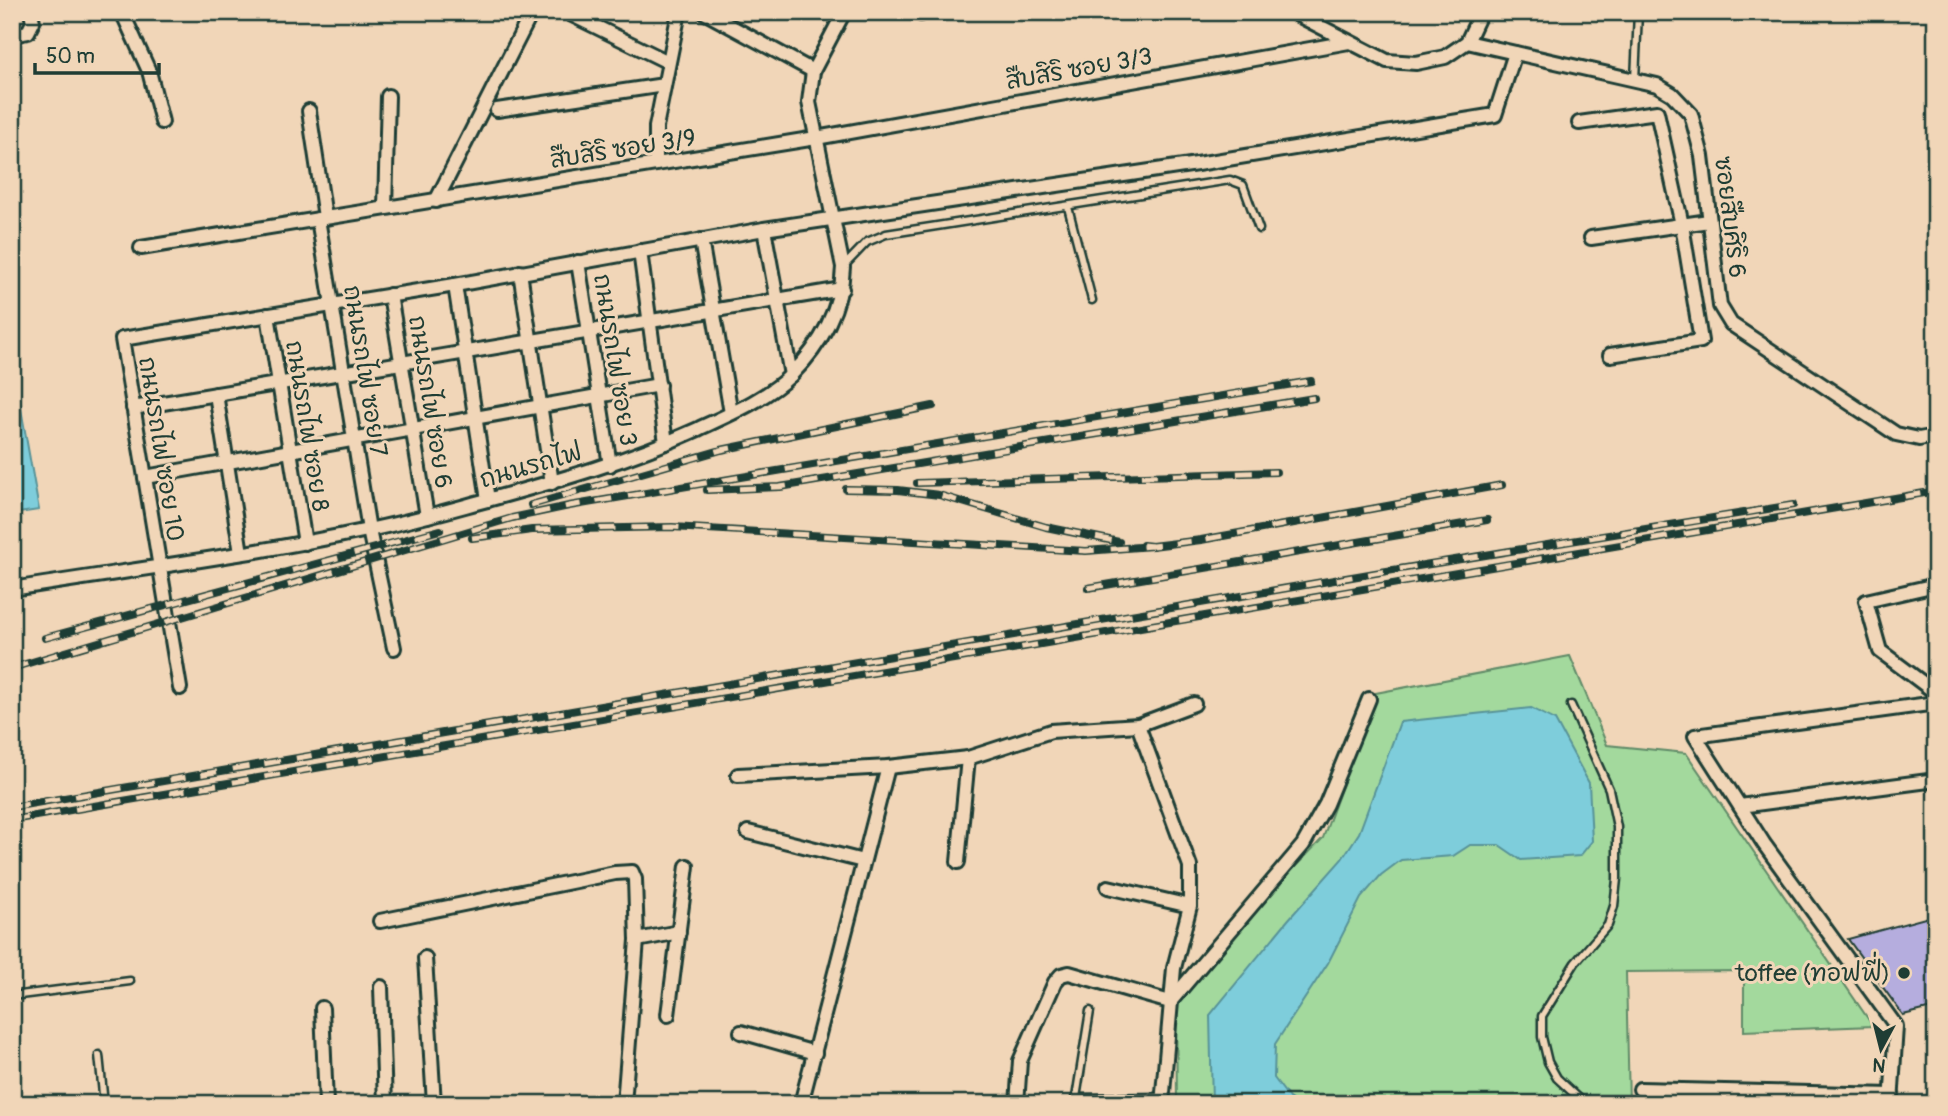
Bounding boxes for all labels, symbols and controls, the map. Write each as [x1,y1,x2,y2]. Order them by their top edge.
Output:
scale bar [35,32,159,76]
street label: สืบสิริ ซอย 3/3 [1003,41,1154,96]
text: 50 m [46,43,95,70]
street label: สืบสิริ ซอย 3/9 [548,122,698,175]
street label: ซอยสืบศิริ 6 [1708,154,1753,279]
street label: ถนนรถไฟ ซอย 3 [587,272,645,448]
street label: ถนนรถไฟ ซอย 7 [337,283,395,459]
street label: ถนนรถไฟ ซอย 6 [402,313,460,490]
street label: ถนนรถไฟ ซอย 8 [279,338,337,513]
street label: ถนนรถไฟ ซอย 10 [132,354,192,543]
street label: ถนนรถไฟ [476,436,586,494]
place label: toffee (ทอฟฟี่) [1734,951,1890,988]
marker: toffee (ทอฟฟี่) [1896,965,1912,981]
north arrow [1846,1014,1916,1084]
text: N [1871,1052,1887,1078]

